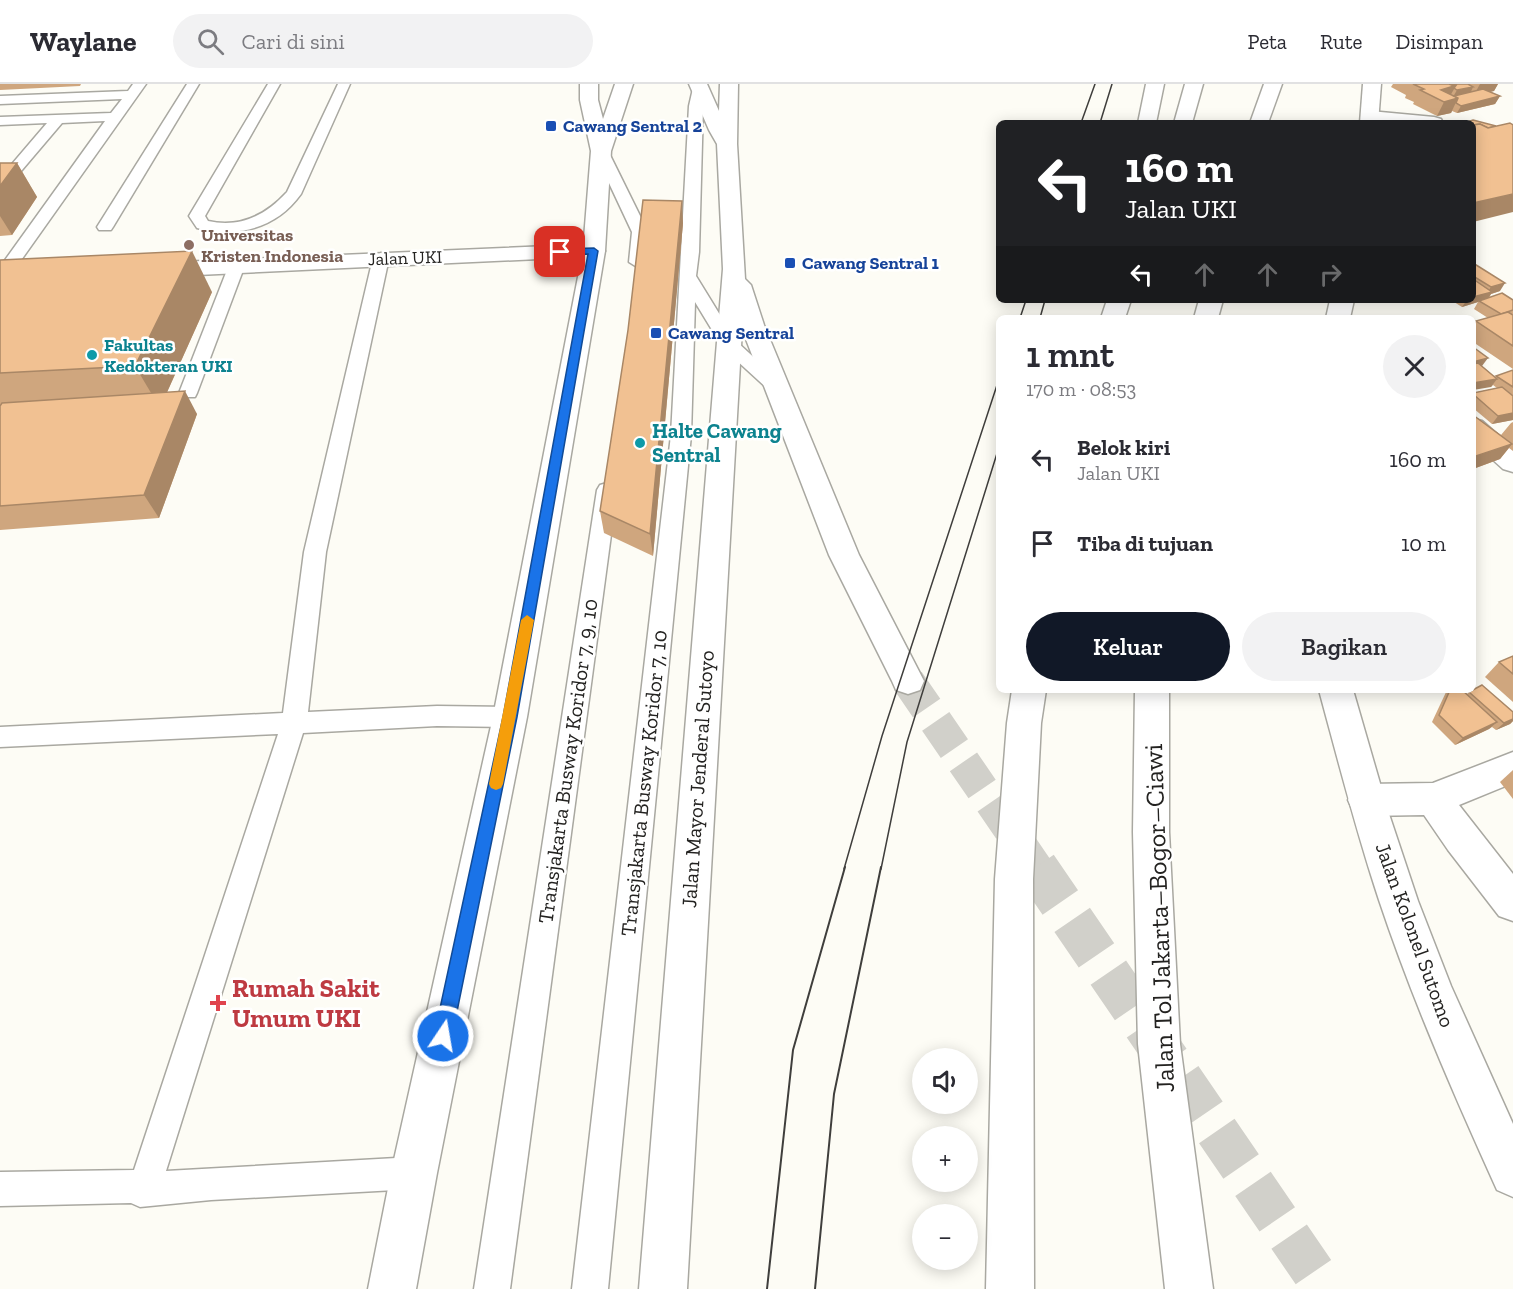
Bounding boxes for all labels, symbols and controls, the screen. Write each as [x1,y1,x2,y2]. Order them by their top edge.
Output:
search box [173,14,593,68]
text: Waylane [30,25,137,58]
icon: search [194,25,227,58]
text: Cari di sini [242,28,345,55]
text: Peta [1248,29,1287,54]
text: Rute [1320,29,1362,54]
text: Disimpan [1395,29,1483,54]
place label: Cawang Sentral 2 [563,115,703,137]
marker: Cawang Sentral 2 [544,119,558,133]
text: 160 m [1125,142,1233,193]
icon: left [1026,144,1104,222]
text: Jalan UKI [1125,193,1237,225]
place label: Universitas Kristen Indonesia [201,224,343,267]
pin [534,226,585,277]
icon: arrive [543,235,576,268]
marker: Universitas Kristen Indonesia [182,238,196,252]
street label: Jalan UKI [367,246,443,270]
place label: Cawang Sentral 1 [802,252,939,274]
marker: Cawang Sentral 1 [783,256,797,270]
icon: left [1125,258,1158,291]
icon: ahead [1188,258,1221,291]
icon: ahead [1251,258,1284,291]
icon: right [1314,258,1347,291]
place label: Cawang Sentral [668,322,794,344]
marker: Cawang Sentral [649,326,663,340]
text: 1 mnt [1026,333,1114,376]
place label: Fakultas Kedokteran UKI [104,334,233,377]
button: close [1383,335,1446,398]
marker: Fakultas Kedokteran UKI [85,348,99,362]
text: 170 m · 08:53 [1026,377,1136,401]
place label: Halte Cawang Sentral [652,418,782,467]
text: Belok kiri [1077,434,1170,461]
marker: Halte Cawang Sentral [633,436,647,450]
icon: left [1026,443,1059,476]
text: 160 m [1389,446,1446,473]
text: Jalan UKI [1077,461,1160,485]
icon: arrive [1026,527,1059,560]
text: Tiba di tujuan [1077,530,1213,557]
text: 10 m [1401,530,1446,557]
street label: Transjakarta Busway Koridor 7, 9, 10 [532,597,604,925]
button: Keluar [1026,612,1230,681]
button: Bagikan [1242,612,1446,681]
street label: Transjakarta Busway Koridor 7, 10 [615,629,673,937]
street label: Jalan Mayor Jenderal Sutoyo [676,649,719,908]
street label: Jalan Tol Jakarta–Bogor–Ciawi [1137,743,1181,1093]
street label: Jalan Kolonel Sutomo [1370,839,1460,1031]
place label: Rumah Sakit Umum UKI [232,972,380,1034]
marker: Rumah Sakit Umum UKI [209,994,227,1012]
position arrow [411,1004,475,1068]
map controls [912,1048,978,1270]
button: sound [912,1048,978,1114]
button: + [912,1126,978,1192]
button: − [912,1204,978,1270]

